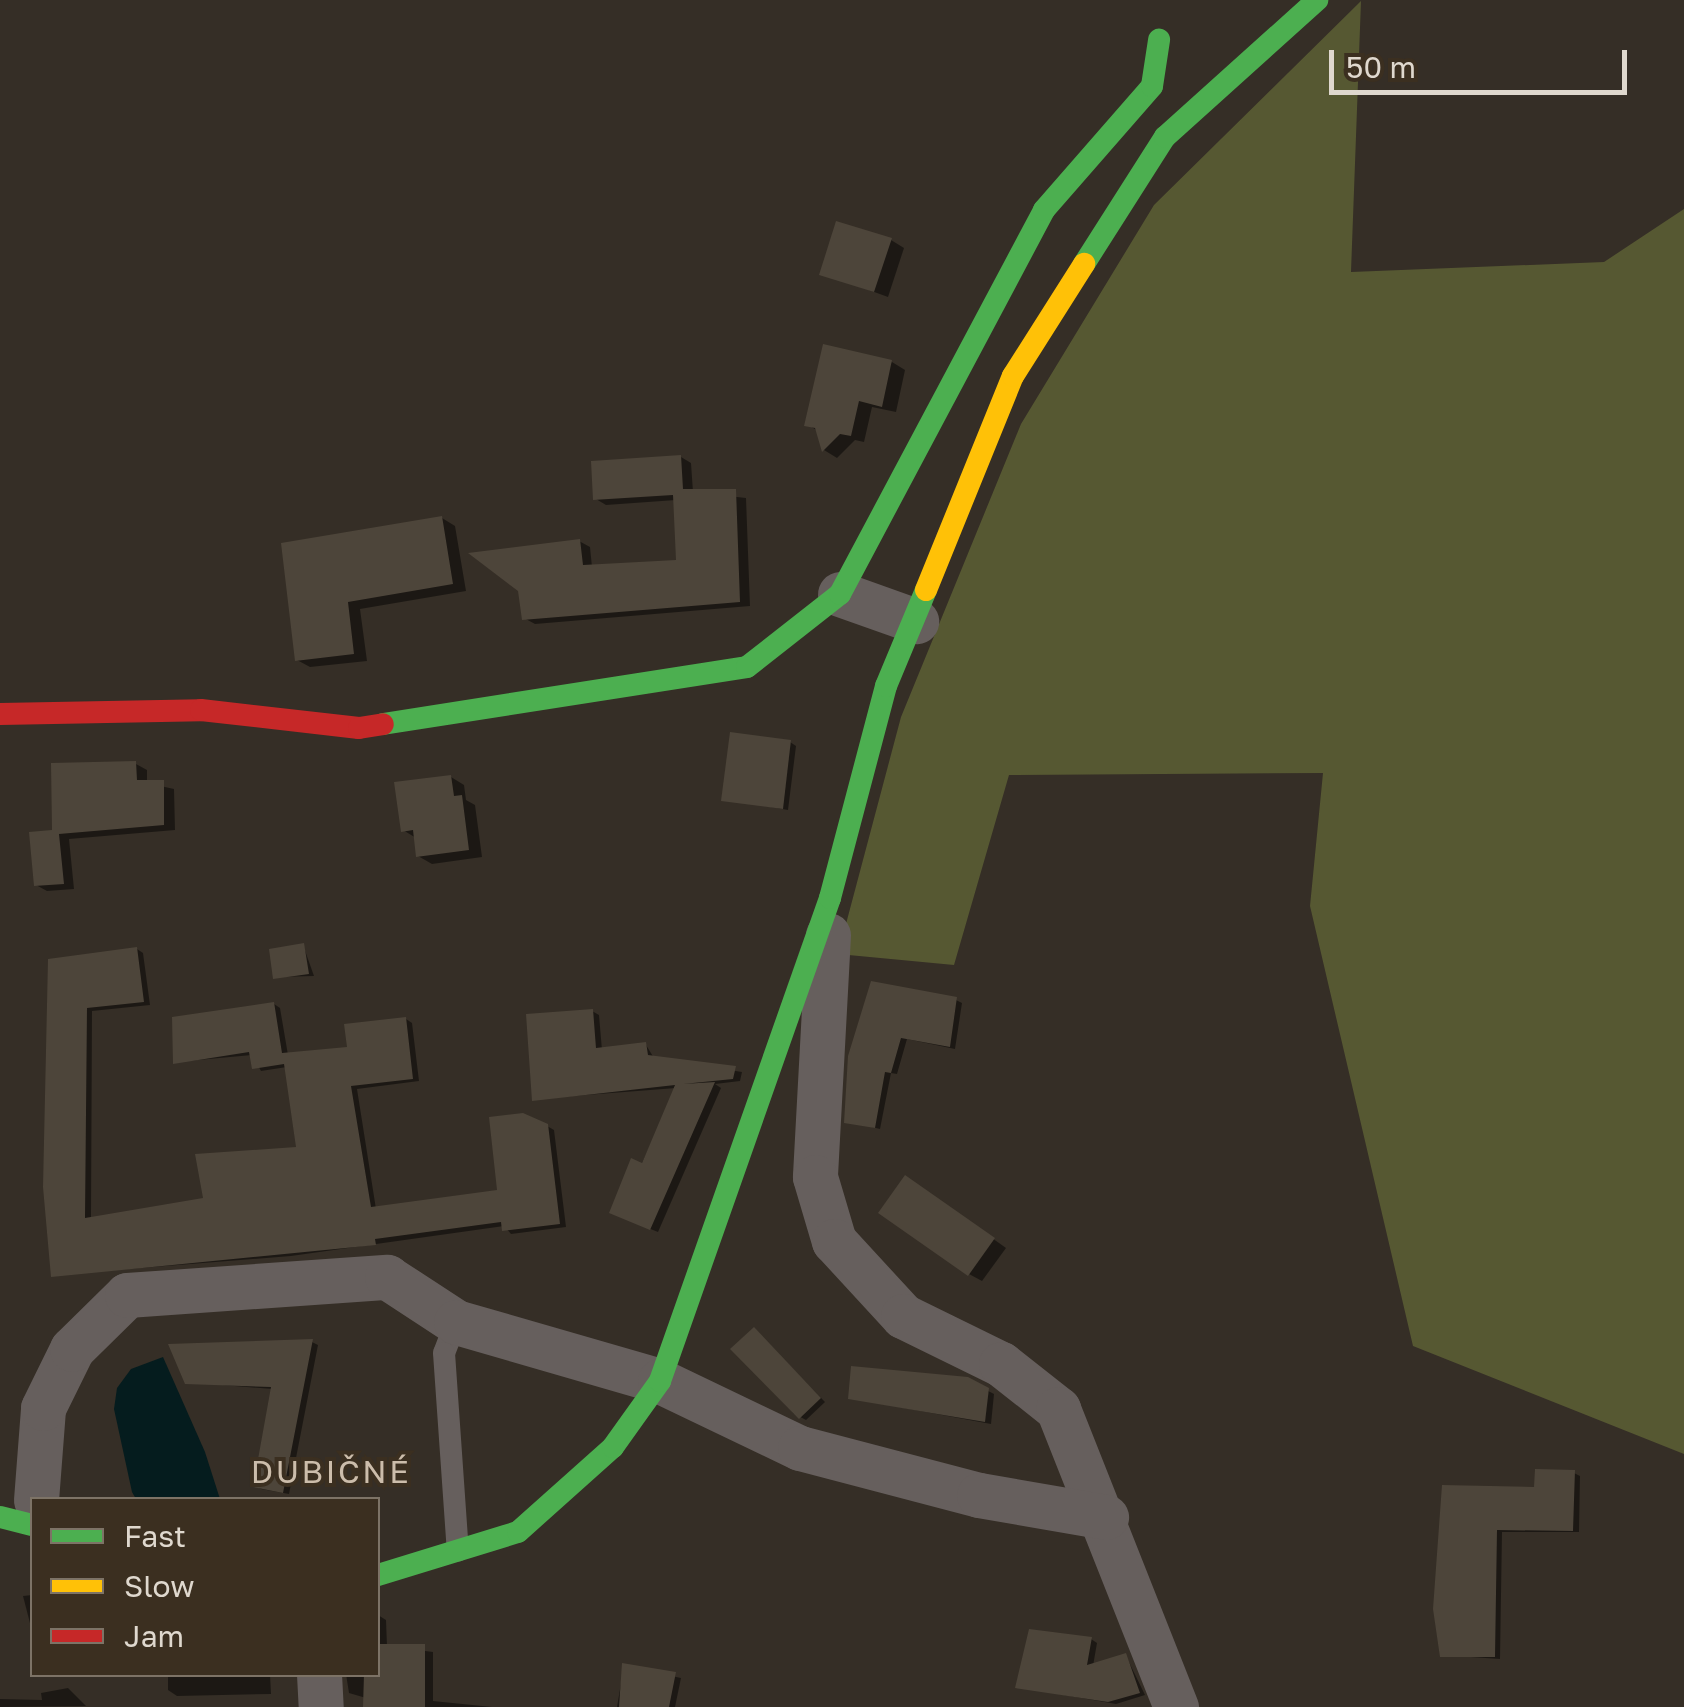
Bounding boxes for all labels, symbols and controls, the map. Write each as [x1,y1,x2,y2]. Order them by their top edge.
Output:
scale bar [1334,30,1632,92]
text: 50 m [1346,49,1416,85]
district label: DUBIČNÉ [251,1452,411,1490]
legend [30,1497,380,1677]
text: Fast [124,1518,186,1554]
text: Slow [124,1568,195,1604]
text: Jam [124,1618,184,1654]

